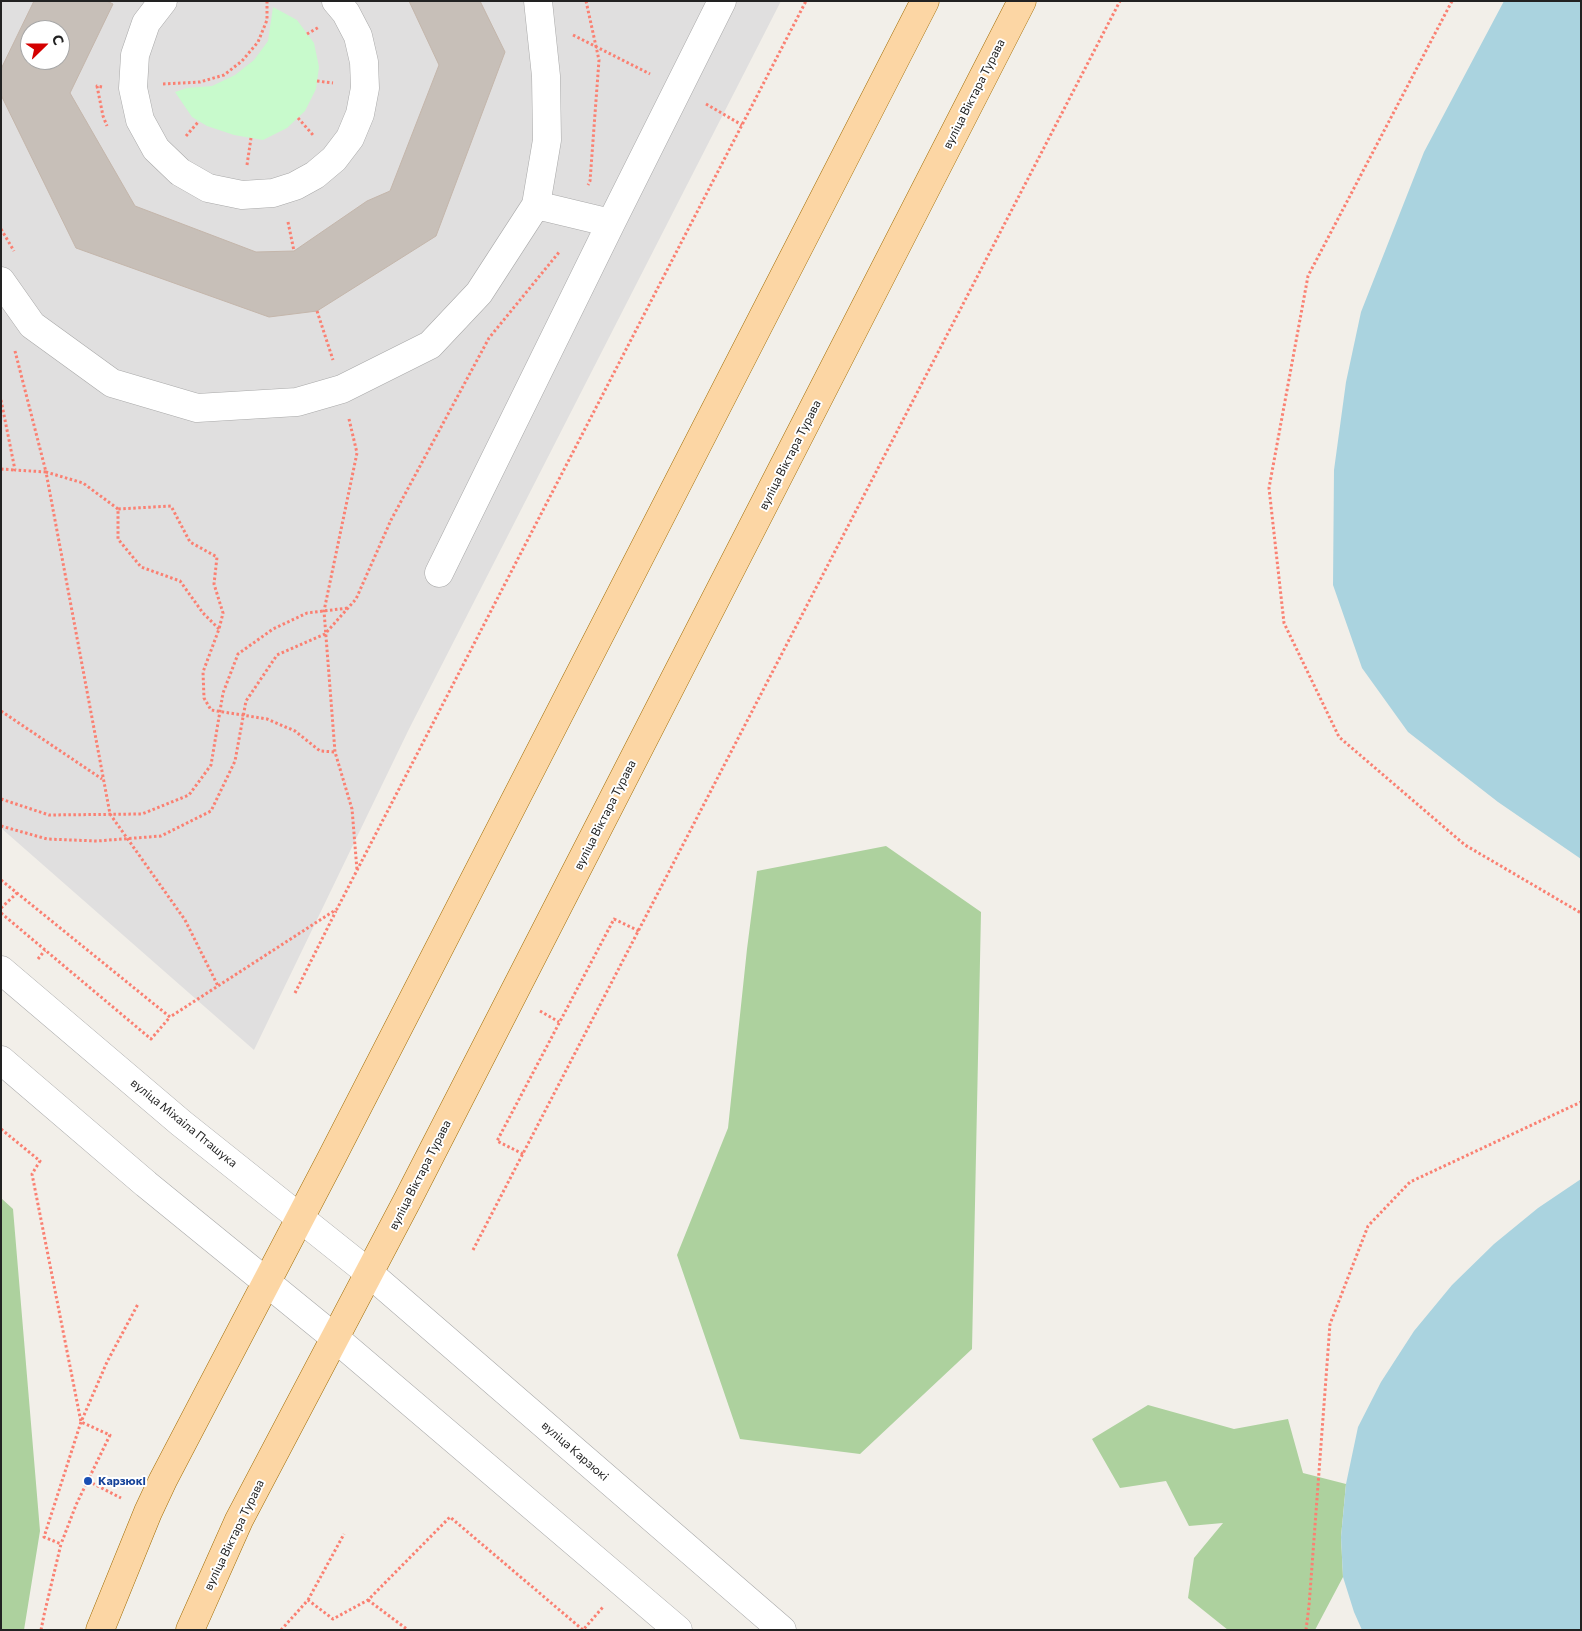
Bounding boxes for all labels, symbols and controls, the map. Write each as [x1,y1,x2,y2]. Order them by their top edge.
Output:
north arrow [20,20,70,70]
text: С [49,32,68,47]
street label: вуліца Віктара Турава [940,37,1008,151]
street label: вуліца Віктара Турава [756,398,824,512]
street label: вуліца Віктара Турава [571,758,639,872]
street label: вуліца Міхаіла Пташука [128,1076,240,1170]
street label: вуліца Віктара Турава [386,1118,454,1232]
street label: вуліца Карзюкі [539,1418,611,1484]
place label: Карзюкі [98,1474,146,1488]
marker: Карзюкі [82,1475,94,1487]
street label: вуліца Віктара Турава [201,1477,267,1593]

